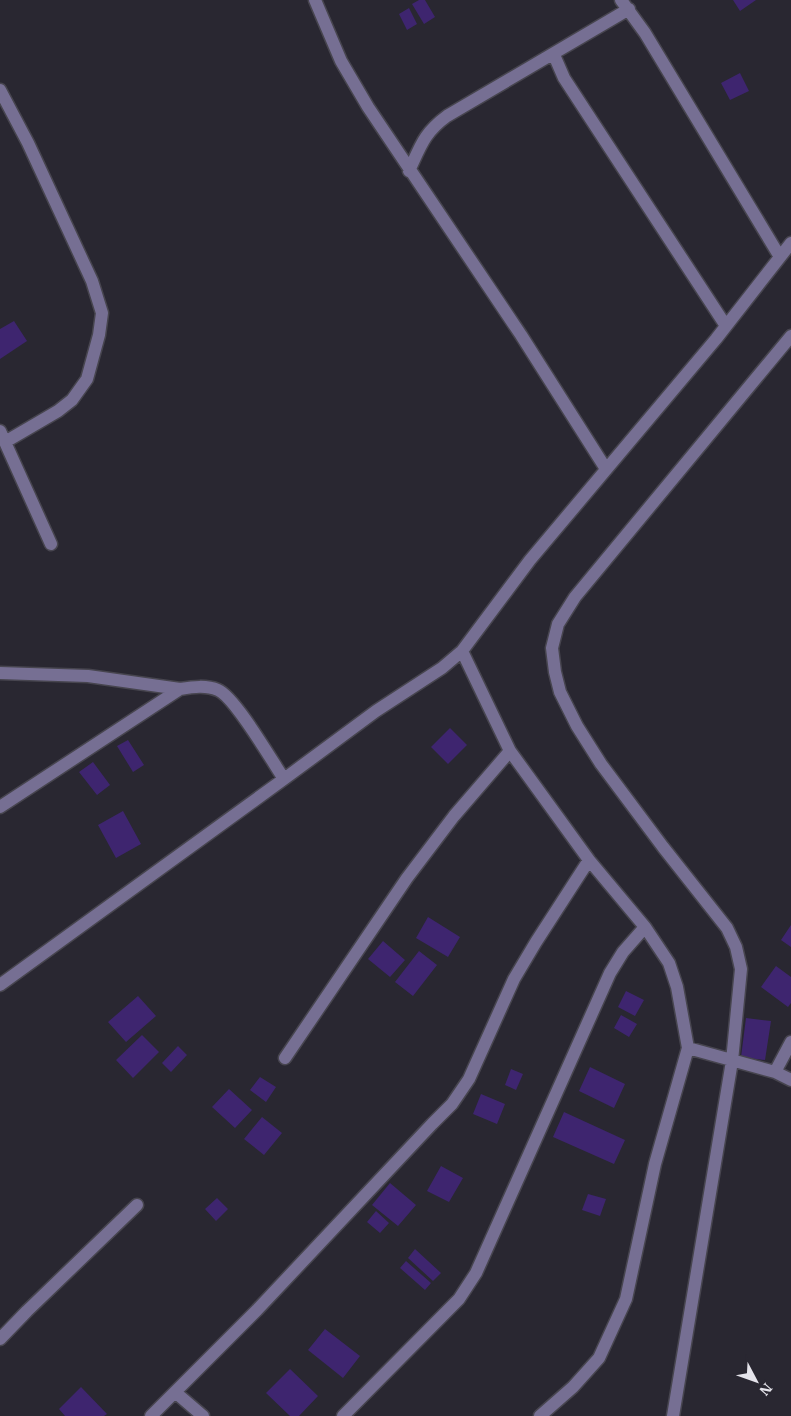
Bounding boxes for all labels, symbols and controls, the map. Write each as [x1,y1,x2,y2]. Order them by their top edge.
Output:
north arrow [731,1356,781,1406]
text: N [755,1379,776,1400]

